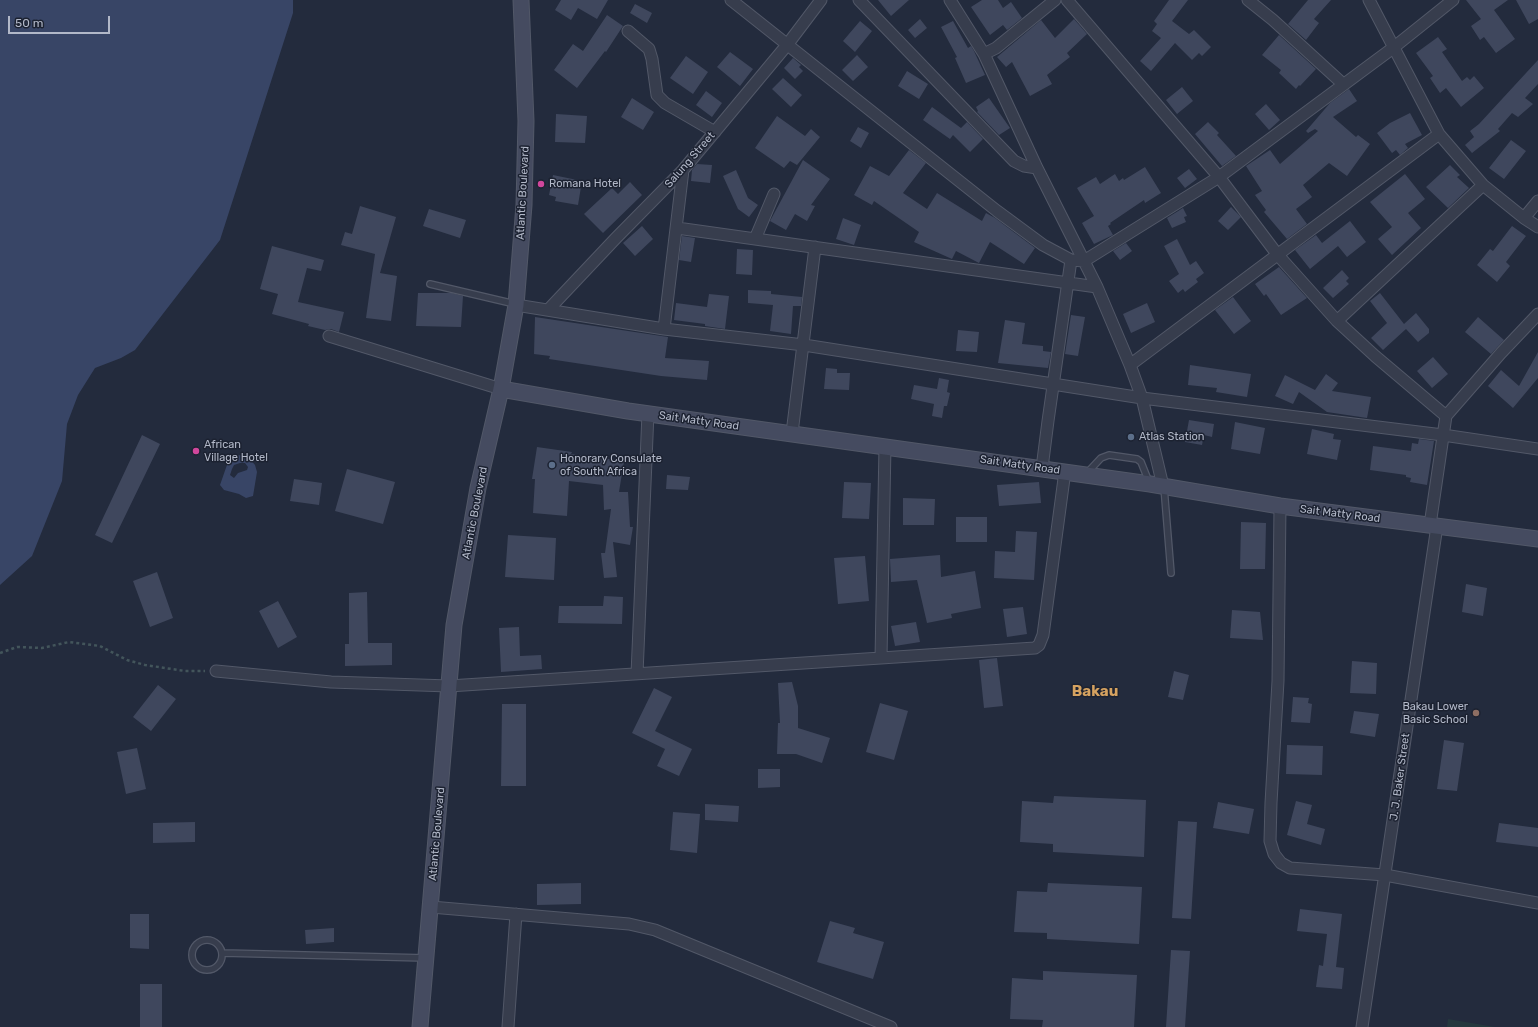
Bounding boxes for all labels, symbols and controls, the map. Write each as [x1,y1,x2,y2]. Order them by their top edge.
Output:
scale bar [10,8,112,34]
text: 50 m [15,16,43,30]
street label: Salung Street [662,129,718,191]
street label: Atlantic Boulevard [514,146,532,240]
place label: Romana Hotel [549,177,621,191]
marker: Romana Hotel [536,179,546,189]
street label: Sait Matty Road [658,409,740,433]
place label: Atlas Station [1139,430,1205,444]
marker: Atlas Station [1126,432,1136,442]
place label: African Village Hotel [204,438,268,464]
marker: African Village Hotel [191,446,201,456]
place label: Honorary Consulate of South Africa [560,452,662,478]
street label: Sait Matty Road [979,453,1061,477]
marker: Honorary Consulate of South Africa [547,460,557,470]
street label: Atlantic Boulevard [460,466,490,560]
street label: Sait Matty Road [1299,503,1381,525]
district label: Bakau [1072,683,1118,701]
place label: Bakau Lower Basic School [1402,700,1468,726]
marker: Bakau Lower Basic School [1471,708,1481,718]
street label: J. J. Baker Street [1387,732,1413,822]
street label: Atlantic Boulevard [426,787,448,881]

